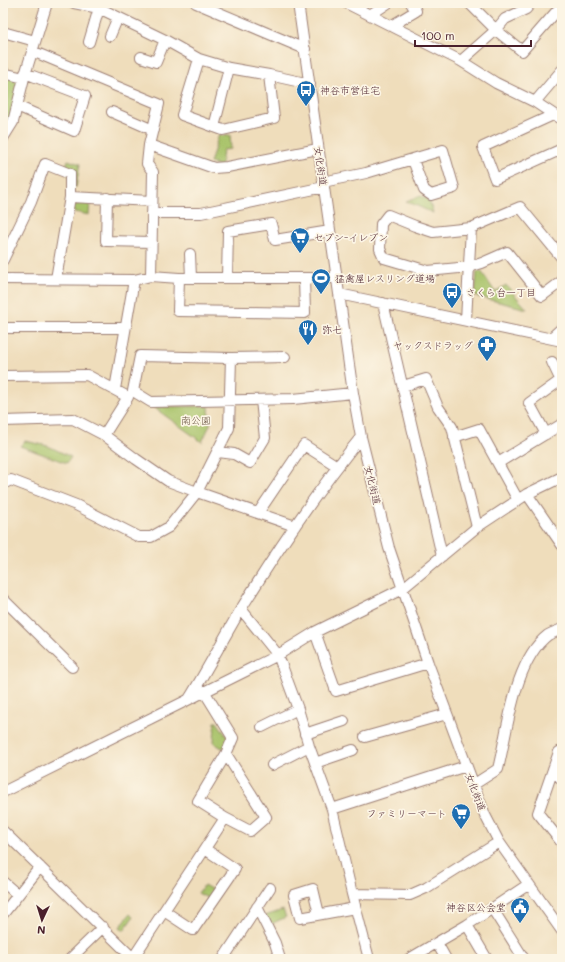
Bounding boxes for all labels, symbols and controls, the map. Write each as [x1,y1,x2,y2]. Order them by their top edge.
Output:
scale bar [415,22,531,48]
text: 100 m [421,27,455,43]
bus stop icon: 神谷市営住宅 [295,79,317,107]
place label: 神谷市営住宅 [320,83,380,97]
street label: 女化街道 [311,145,331,187]
supermarket icon: セブン-イレブン [289,226,311,254]
place label: セブン-イレブン [314,230,388,244]
sports icon: 猛禽屋レスリング道場 [310,267,332,295]
place label: 猛禽屋レスリング道場 [335,271,435,285]
bus stop icon: さくら台一丁目 [441,281,463,309]
place label: さくら台一丁目 [466,285,536,299]
restaurant icon: 弥七 [297,318,319,346]
place label: 弥七 [322,322,342,336]
pharmacy icon: ヤックスドラッグ [476,334,498,362]
place label: ヤックスドラッグ [393,338,473,352]
park label: 南公園 [181,413,211,427]
street label: 女化街道 [361,464,385,506]
street label: 女化街道 [462,771,490,813]
supermarket icon: ファミリーマート [450,802,472,830]
place label: ファミリーマート [367,806,447,820]
public building icon: 神谷区公会堂 [509,896,531,924]
north arrow [22,900,62,940]
place label: 神谷区公会堂 [446,900,506,914]
text: N [37,923,46,938]

